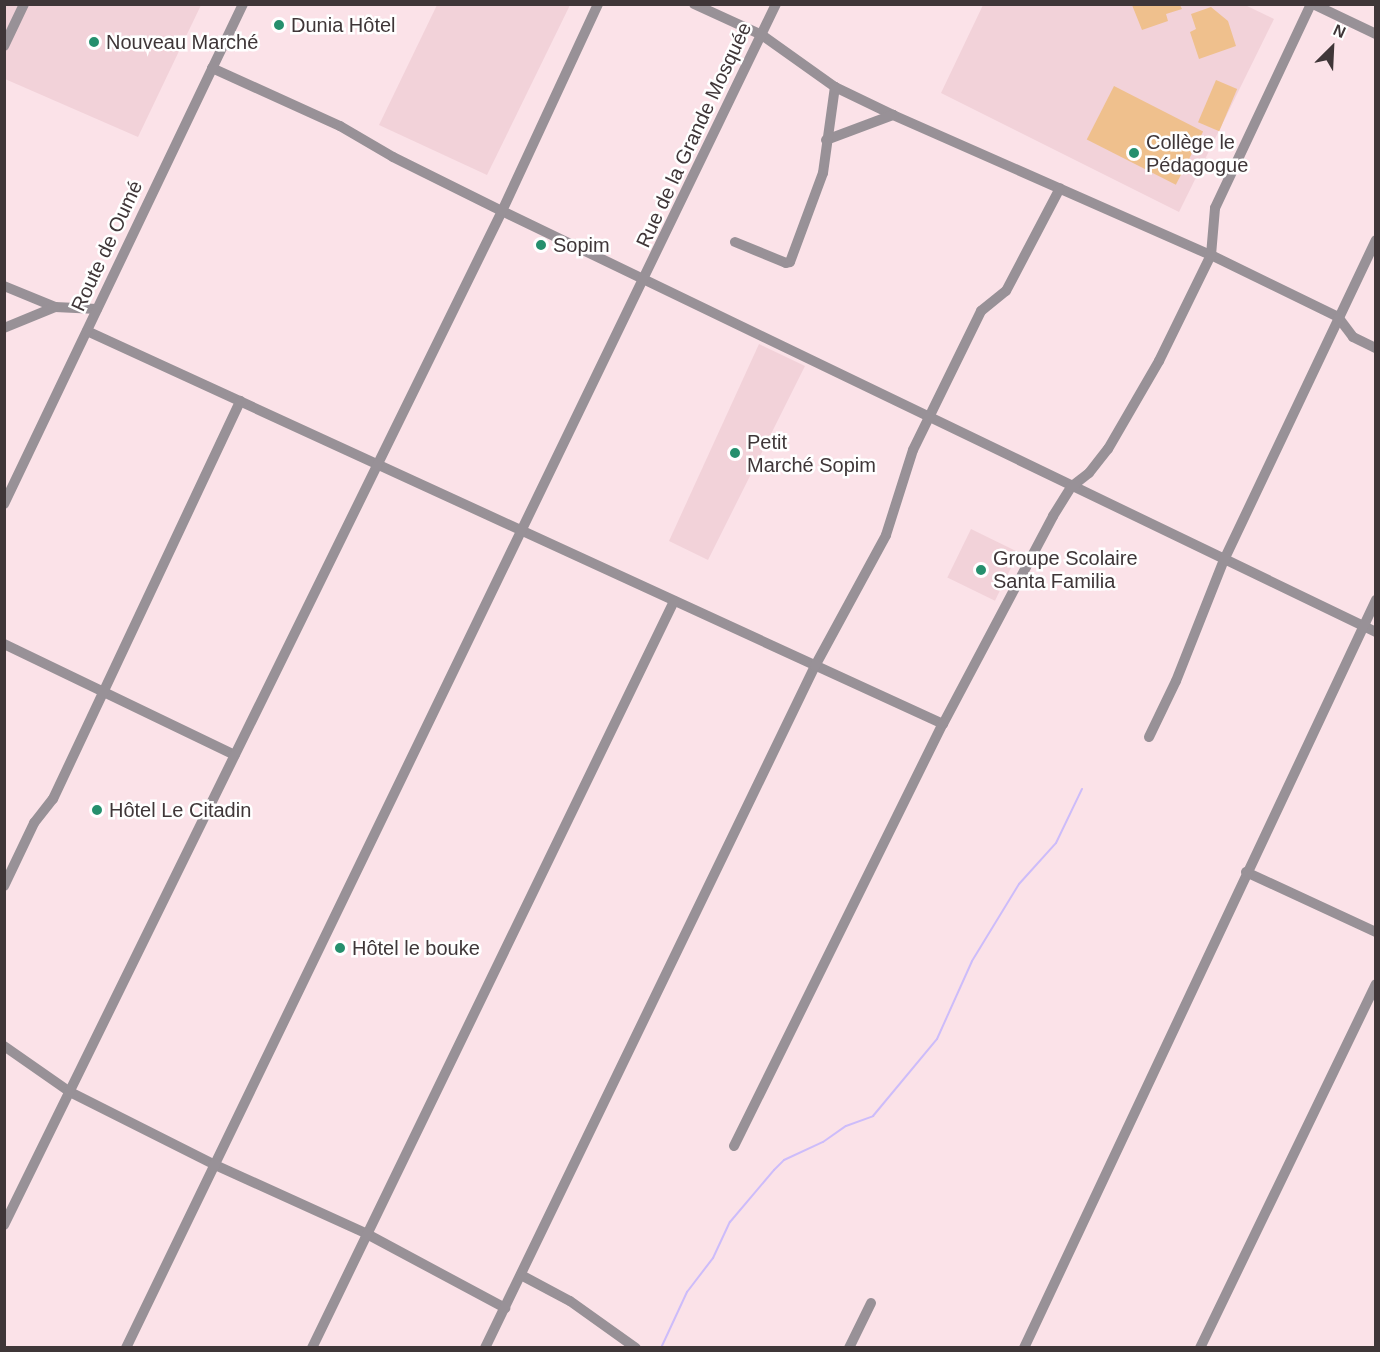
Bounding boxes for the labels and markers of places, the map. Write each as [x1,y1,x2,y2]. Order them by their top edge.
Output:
place label: Dunia Hôtel [291,13,396,37]
marker: Dunia Hôtel [272,18,286,32]
place label: Nouveau Marché [106,30,258,54]
marker: Nouveau Marché [87,35,101,49]
place label: Collège le Pédagogue [1146,130,1248,177]
marker: Collège le Pédagogue [1127,146,1141,160]
place label: Sopim [553,233,610,257]
marker: Sopim [534,238,548,252]
place label: Petit Marché Sopim [747,430,876,477]
marker: Petit Marché Sopim [728,446,742,460]
place label: Groupe Scolaire Santa Familia [993,546,1138,593]
marker: Groupe Scolaire Santa Familia [974,563,988,577]
place label: Hôtel Le Citadin [109,798,251,822]
marker: Hôtel Le Citadin [90,803,104,817]
place label: Hôtel le bouke [352,936,480,960]
marker: Hôtel le bouke [333,941,347,955]

